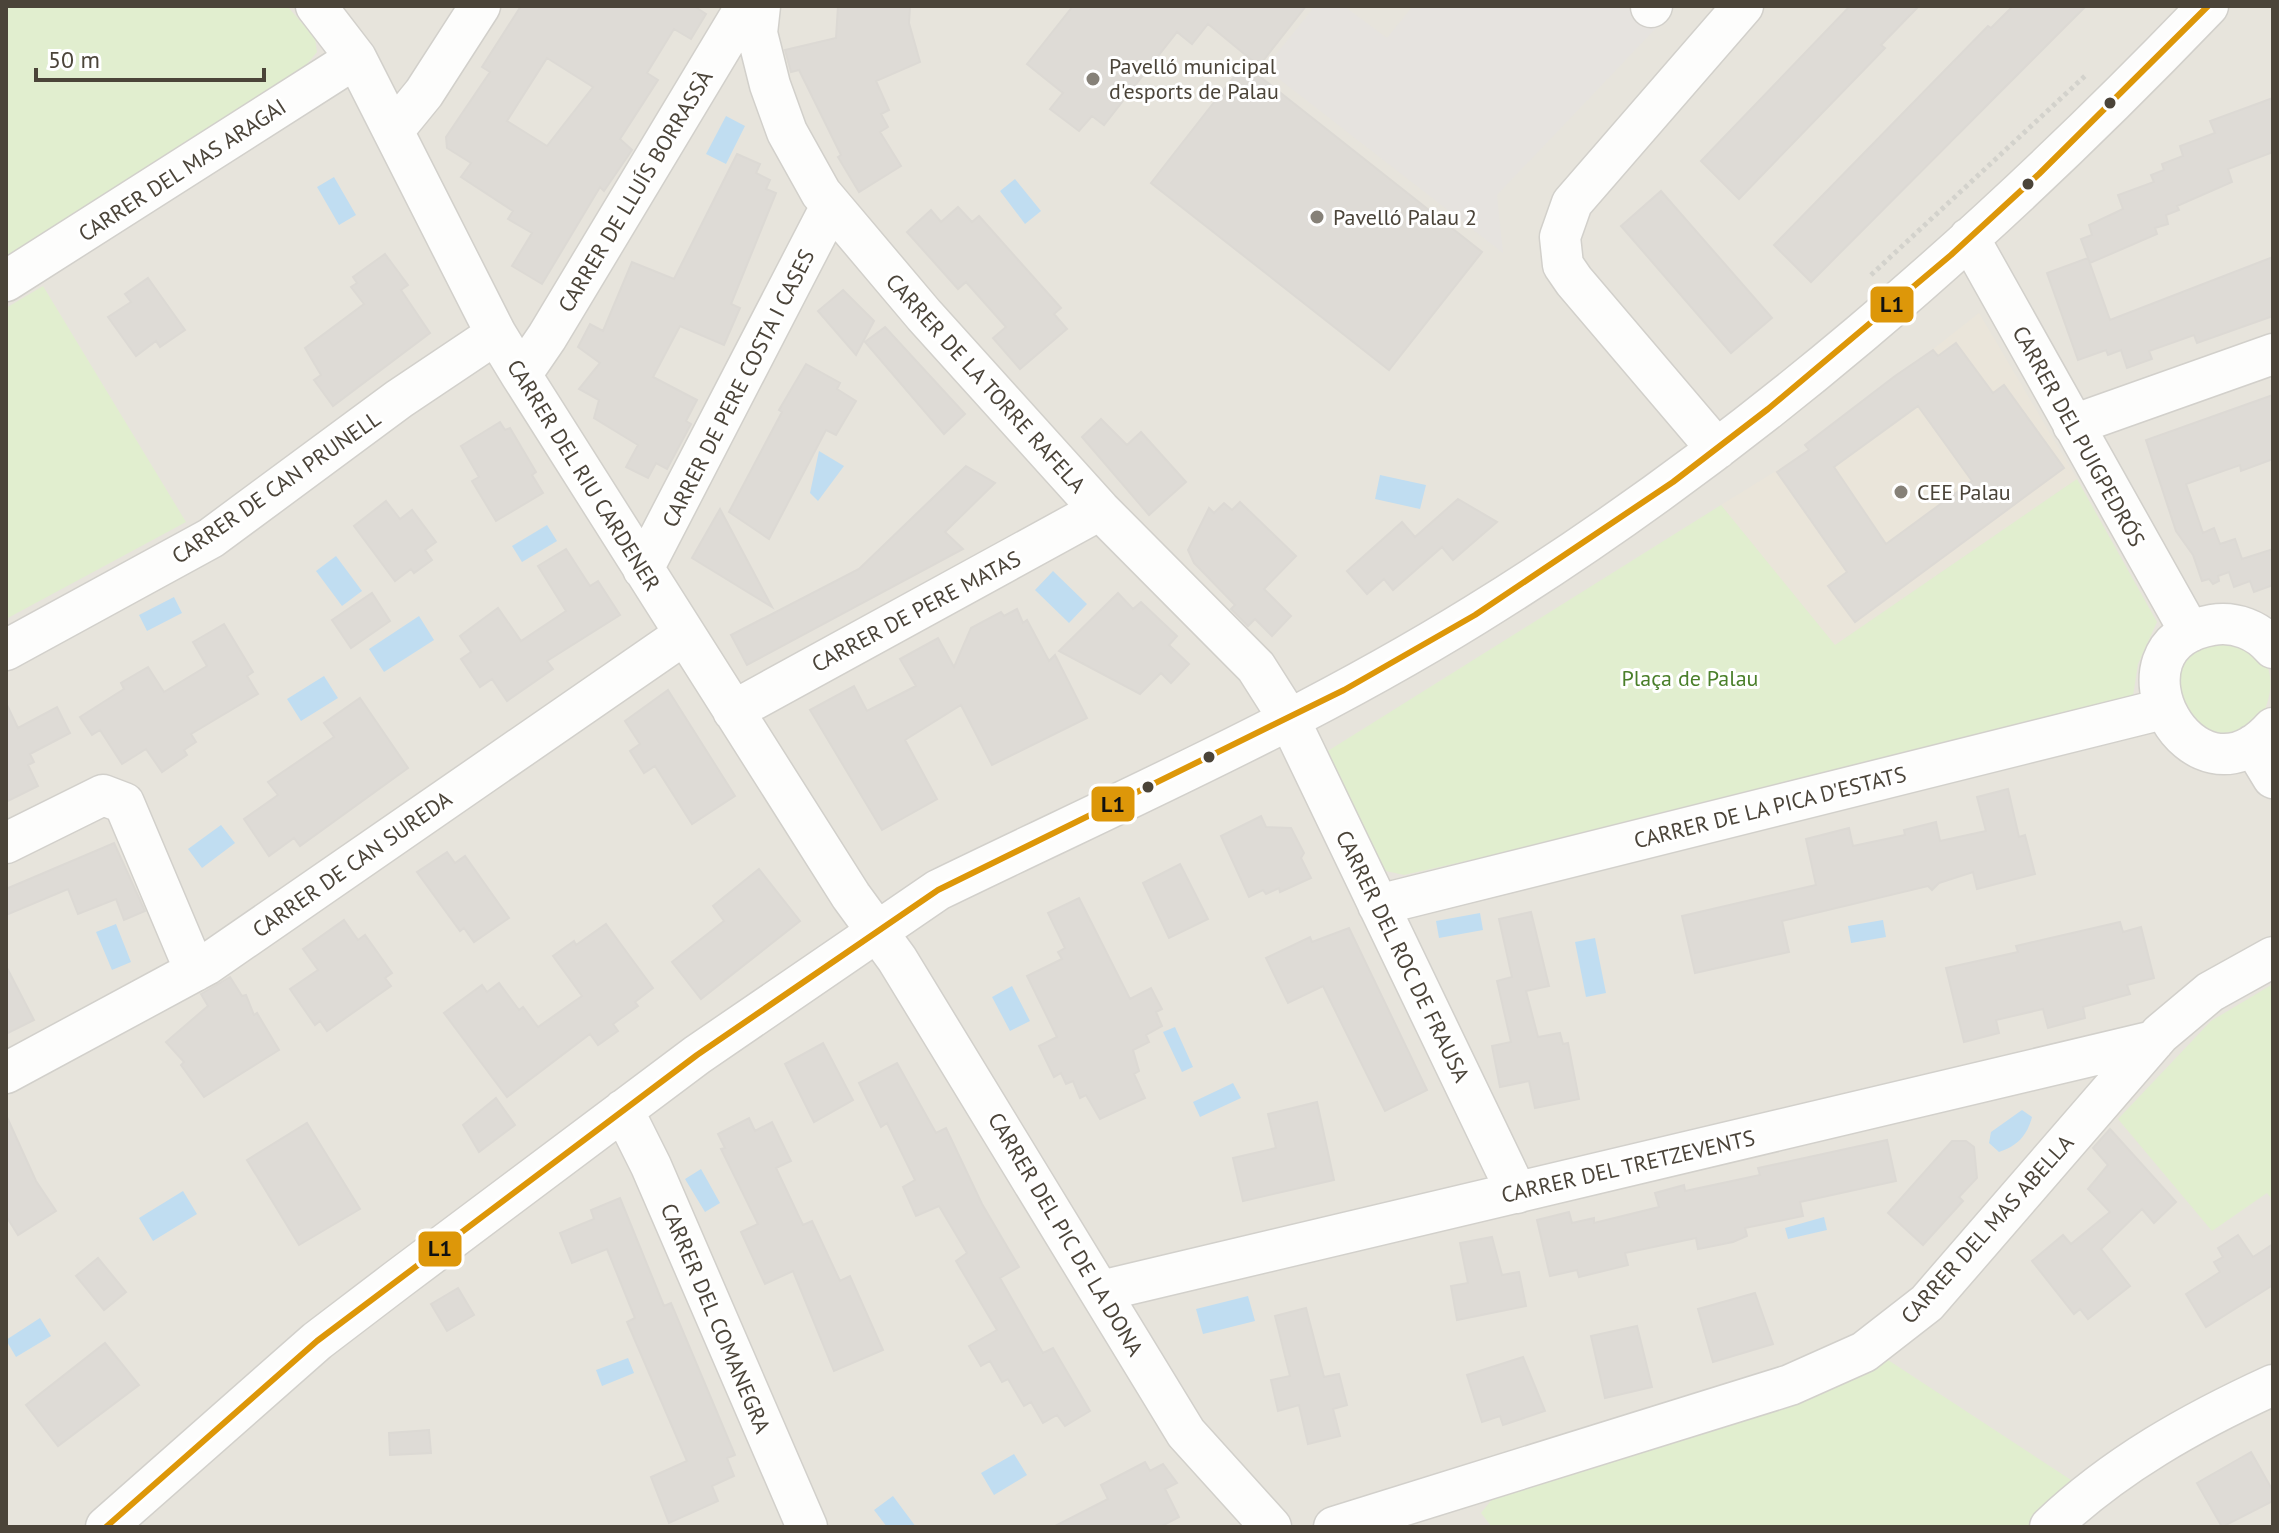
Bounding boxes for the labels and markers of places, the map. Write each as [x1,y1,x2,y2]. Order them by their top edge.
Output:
place label: Pavelló municipal d'esports de Palau [1109,52,1279,105]
marker: Pavelló municipal d'esports de Palau [1084,70,1102,88]
unlabelled marker [2102,95,2118,111]
unlabelled marker [2020,176,2036,192]
place label: Pavelló Palau 2 [1333,203,1477,231]
marker: Pavelló Palau 2 [1308,208,1326,226]
place label: CEE Palau [1917,478,2011,506]
marker: CEE Palau [1892,483,1910,501]
unlabelled marker [1201,749,1217,765]
unlabelled marker [1140,779,1156,795]

